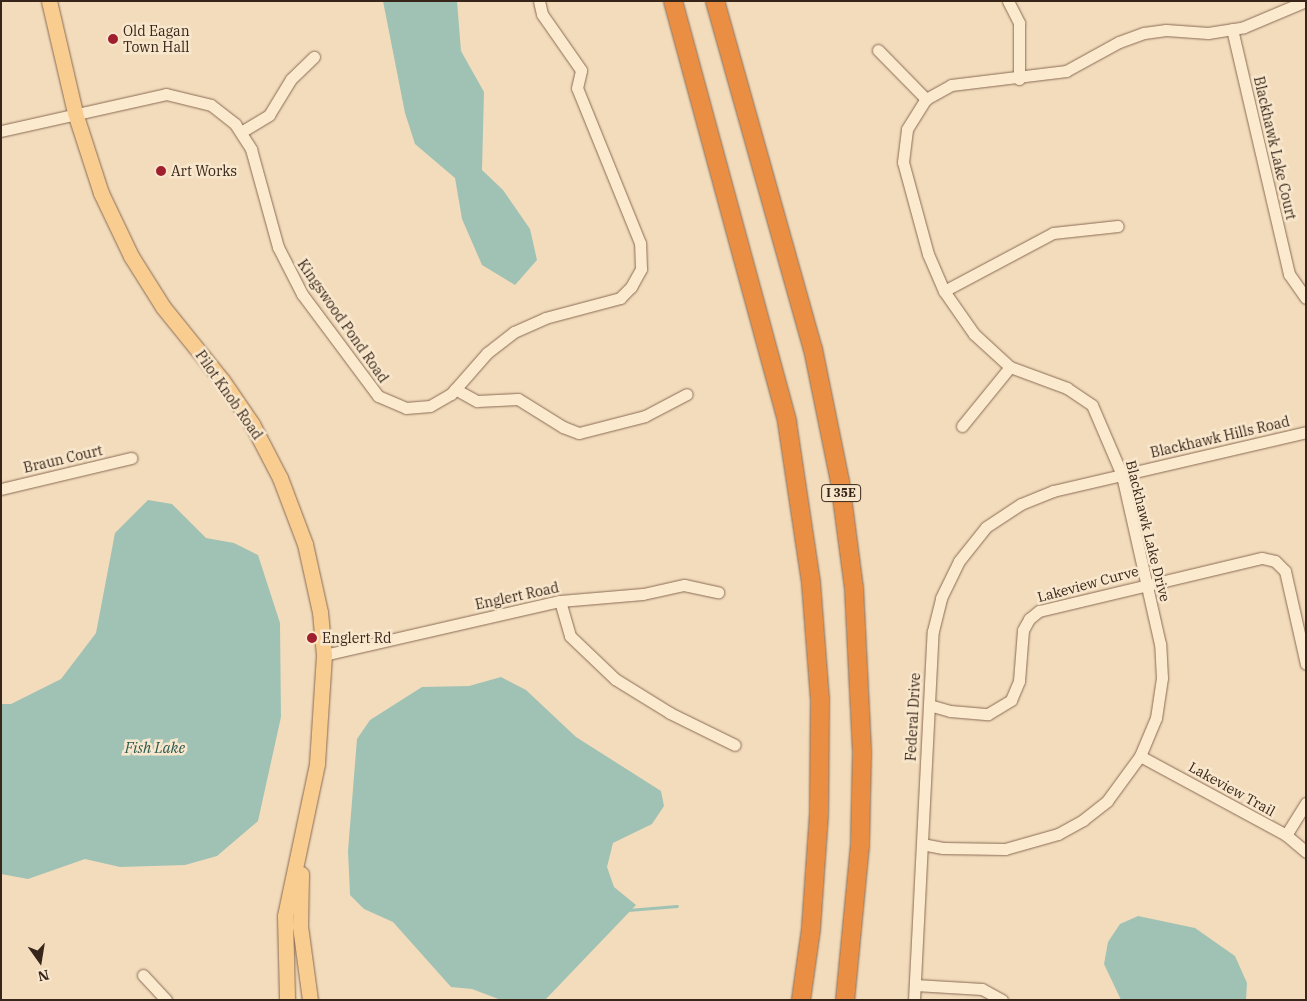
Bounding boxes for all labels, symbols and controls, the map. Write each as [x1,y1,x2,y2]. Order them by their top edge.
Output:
place label: Old Eagan Town Hall [123,23,190,56]
marker: Old Eagan Town Hall [107,33,119,45]
street label: Blackhawk Lake Court [1250,75,1300,221]
place label: Art Works [171,163,237,179]
marker: Art Works [155,165,167,177]
street label: Kingswood Pond Road [294,256,392,386]
street label: Pilot Knob Road [192,347,266,443]
street label: Blackhawk Hills Road [1149,413,1291,461]
street label: Braun Court [22,442,104,476]
street label: Blackhawk Lake Drive [1122,459,1174,603]
road number: I 35E [821,483,861,502]
street label: Lakeview Curve [1036,562,1140,606]
street label: Englert Road [474,579,560,613]
place label: Englert Rd [322,630,391,646]
marker: Englert Rd [306,632,318,644]
street label: Federal Drive [902,672,924,762]
water label: Fish Lake [125,739,185,757]
street label: Lakeview Trail [1186,758,1278,820]
north arrow [15,936,65,986]
text: N [36,966,51,986]

